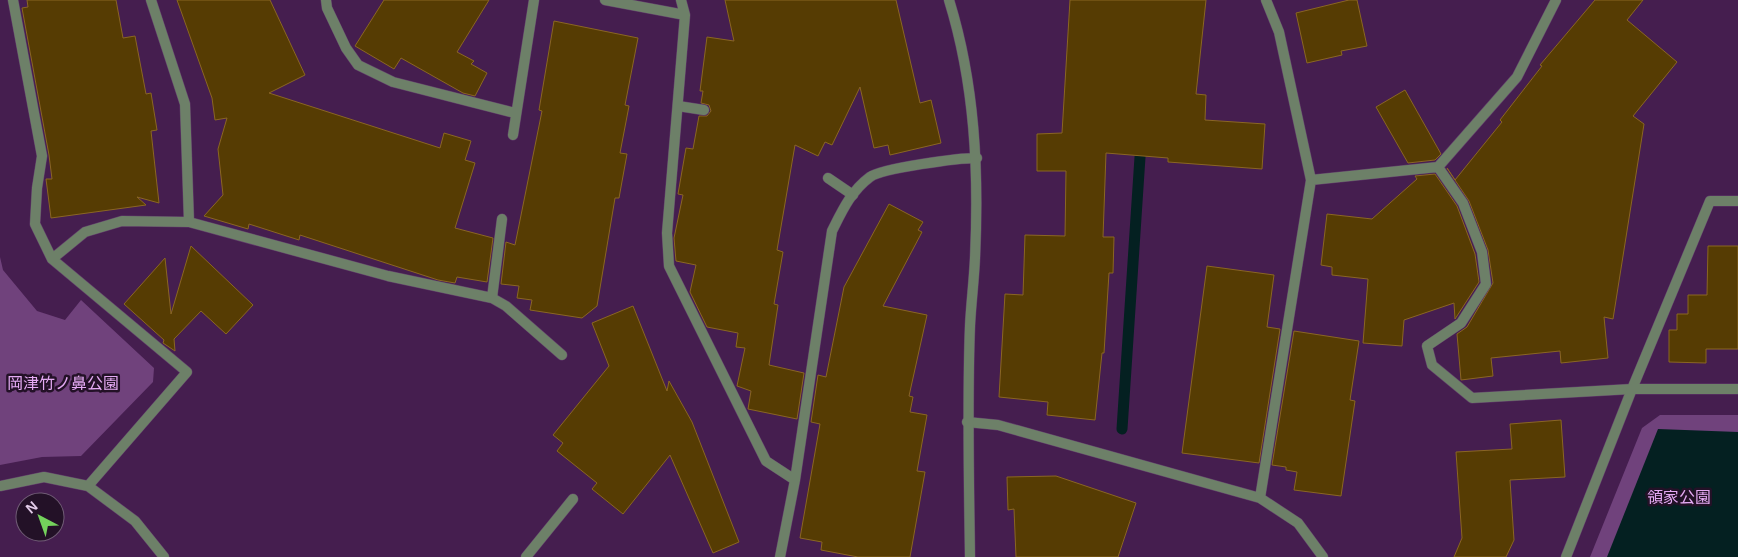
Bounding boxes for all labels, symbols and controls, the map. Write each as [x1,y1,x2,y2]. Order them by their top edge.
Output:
park label: 岡津竹ノ鼻公園 [7,375,119,392]
park label: 領家公園 [1647,489,1711,506]
north arrow [15,492,65,542]
text: N [22,498,41,517]

